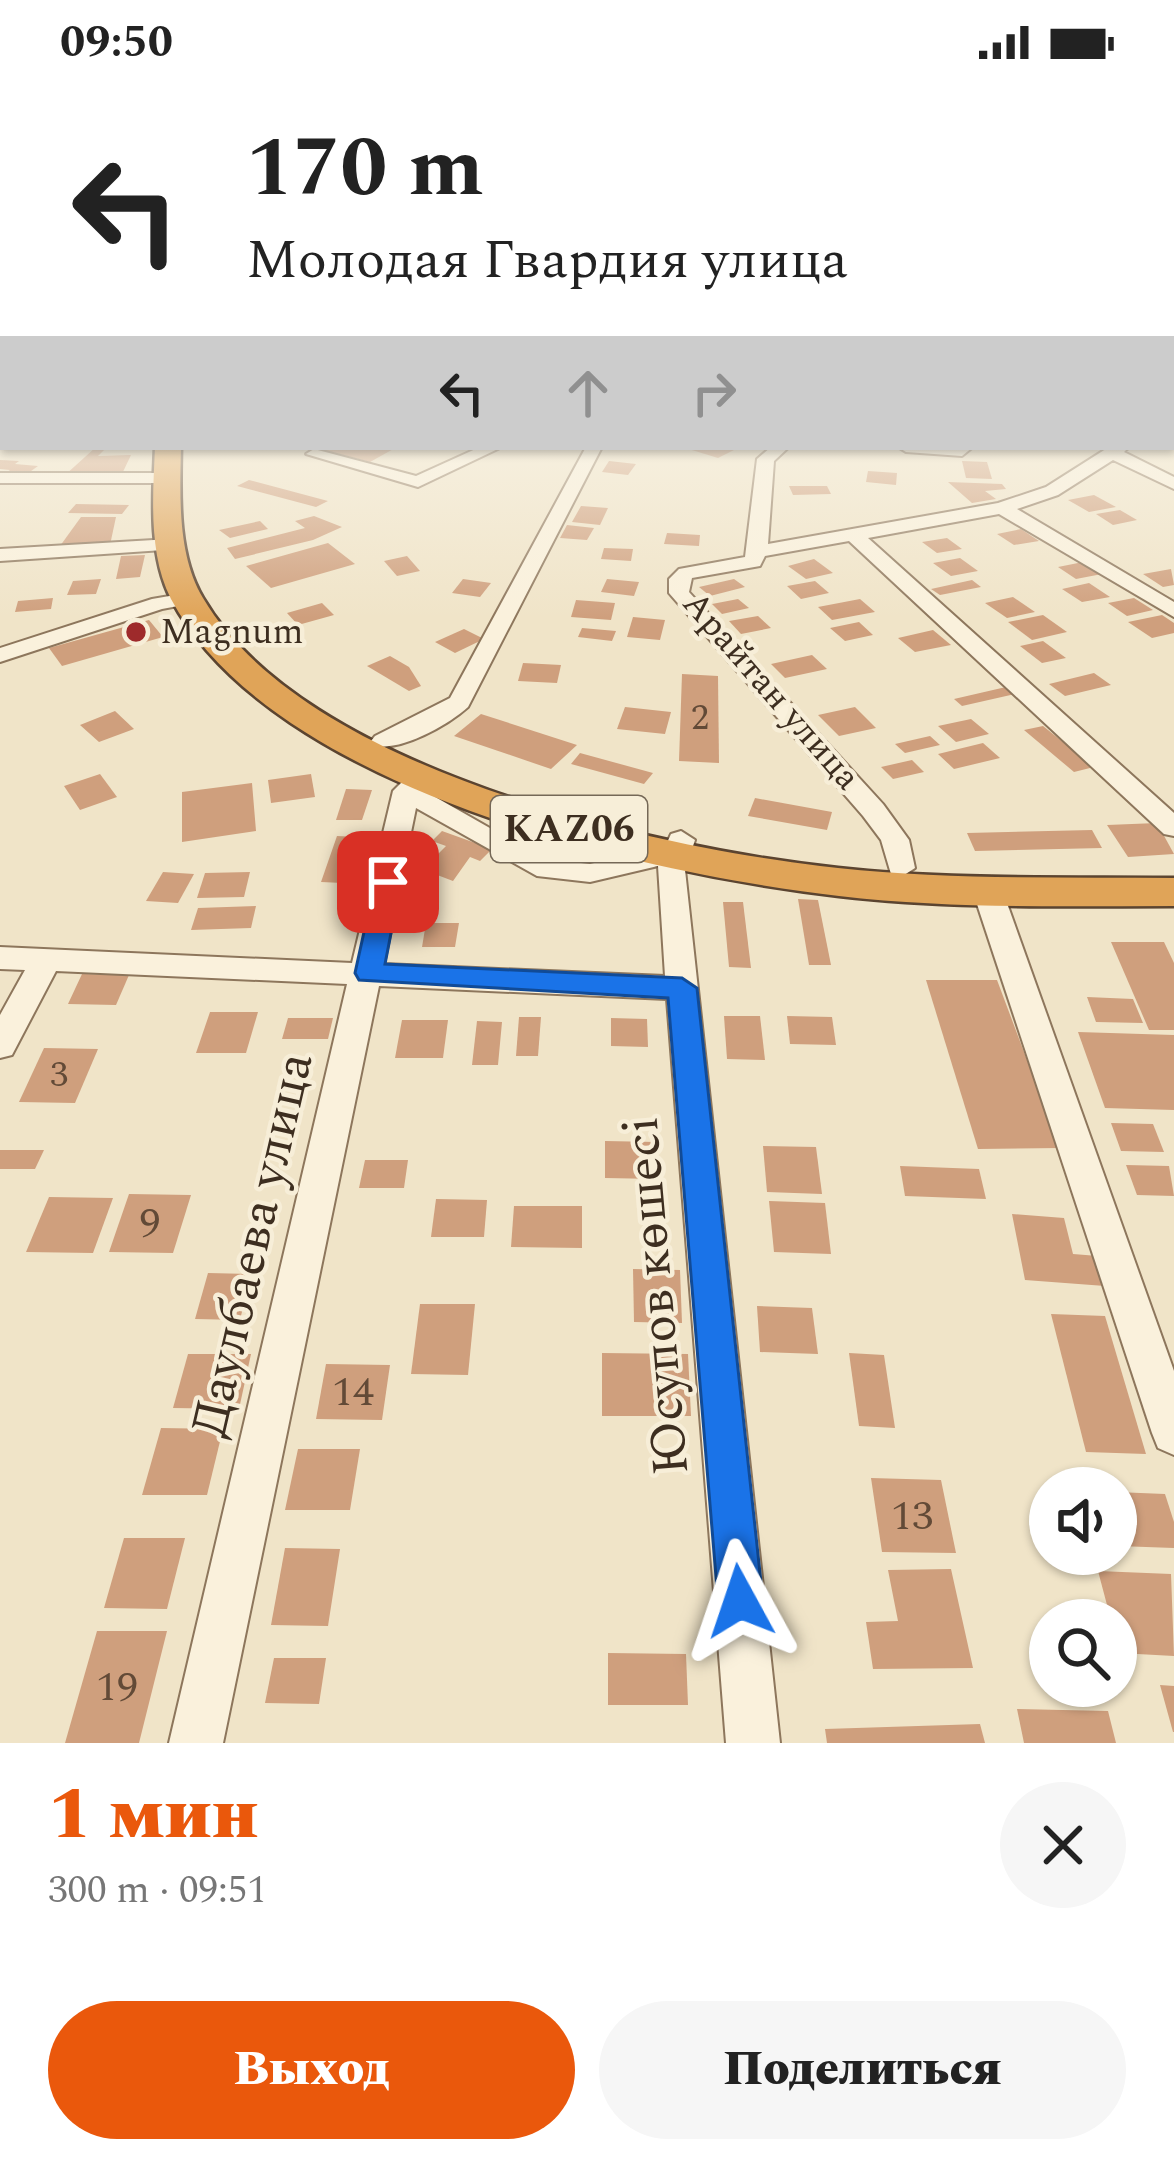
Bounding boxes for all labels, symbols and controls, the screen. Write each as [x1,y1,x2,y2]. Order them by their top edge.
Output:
text: 09:50 [60,8,173,77]
text: 170 m [246,105,484,233]
icon: left [48,132,204,288]
text: Молодая Гвардия улица [246,220,848,302]
icon: left [429,360,495,426]
icon: ahead [555,360,621,426]
icon: right [681,360,747,426]
street label: Арайтан улица [669,579,874,803]
place label: Magnum [160,605,303,660]
marker: Magnum [123,619,149,645]
house number: 2 [691,691,709,746]
road number: KАZ06 [491,796,647,862]
pin [337,831,439,933]
icon: arrive [355,849,421,915]
street label: Даулбаева улица [171,1045,335,1445]
house number: 3 [50,1048,68,1103]
street label: Юсупов көшесі [602,1113,712,1479]
house number: 9 [139,1192,161,1255]
house number: 14 [332,1361,374,1424]
map controls [1029,1467,1137,1707]
button: sound [1029,1467,1137,1575]
house number: 13 [891,1485,933,1548]
position arrow [677,1538,803,1664]
button: search [1029,1599,1137,1707]
house number: 19 [96,1656,138,1719]
text: 1 мин [48,1761,259,1870]
button: close [1000,1782,1126,1908]
text: 300 m · 09:51 [48,1861,267,1920]
button: Выход [48,2001,575,2139]
button: Поделиться [599,2001,1126,2139]

